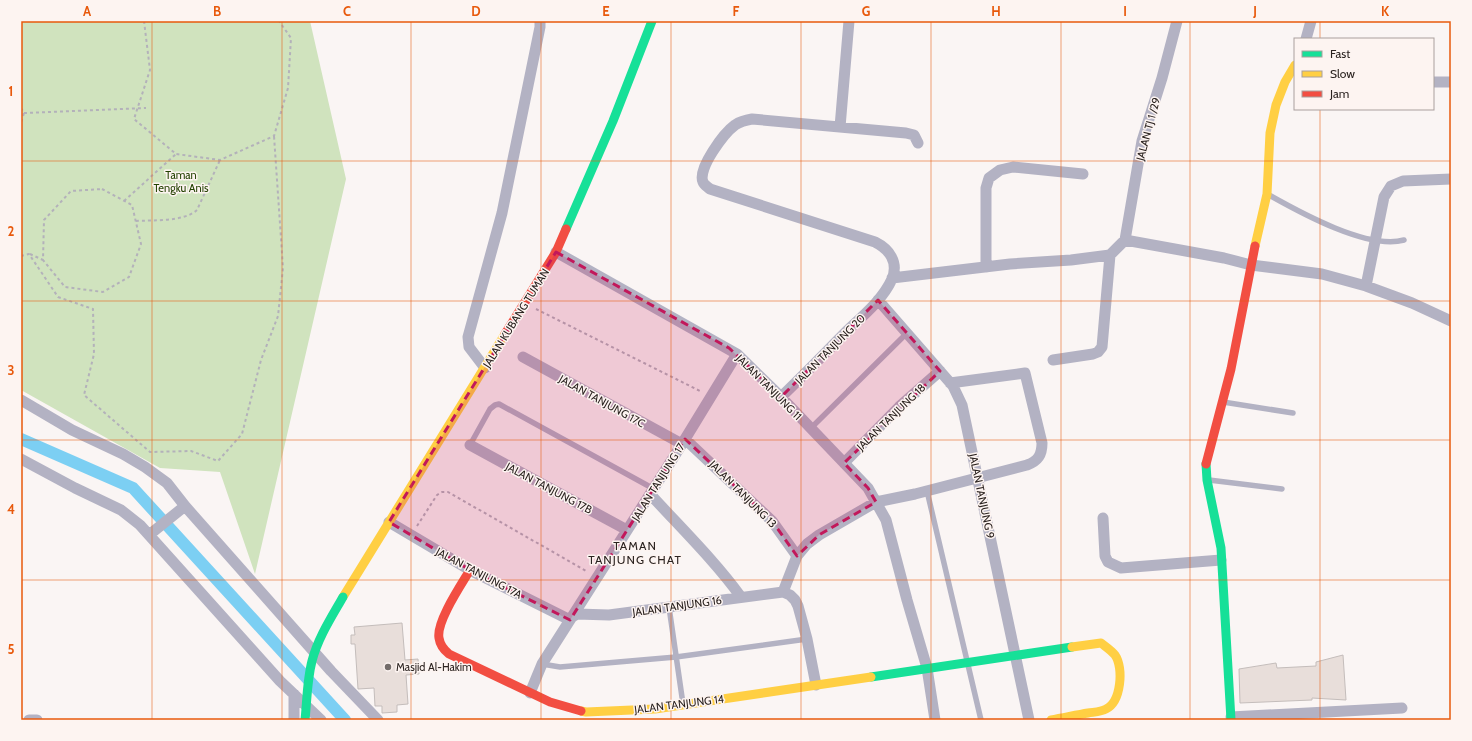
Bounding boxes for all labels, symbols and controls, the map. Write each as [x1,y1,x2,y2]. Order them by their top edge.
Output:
text: A [83,3,92,19]
text: B [213,3,221,19]
text: C [343,3,351,19]
text: D [471,3,481,19]
text: E [602,3,610,19]
text: F [733,3,740,19]
text: G [862,3,871,19]
text: H [991,3,1001,19]
text: I [1123,3,1127,19]
text: J [1252,3,1257,19]
text: K [1381,3,1390,19]
legend [1294,38,1434,110]
text: Fast [1330,46,1350,61]
text: Slow [1330,66,1355,81]
text: 1 [9,83,13,99]
text: Jam [1329,86,1349,101]
street label: JALAN TJ 1 /29 [1133,96,1163,163]
park label: Taman Tengku Anis [153,168,209,195]
text: 2 [8,223,15,239]
street label: JALAN KUBANG TUMAN [479,266,552,371]
street label: JALAN TANJUNG 20 [791,311,868,388]
street label: JALAN TANJUNG 11 [732,350,805,423]
text: 3 [7,362,15,378]
street label: JALAN TANJUNG 17C [556,371,648,431]
street label: JALAN TANJUNG 18 [853,381,928,454]
street label: JALAN TANJUNG 17 [628,440,688,524]
street label: JALAN TANJUNG 9 [966,451,998,540]
street label: JALAN TANJUNG 13 [706,457,780,531]
street label: JALAN TANJUNG 17B [502,459,595,517]
text: 4 [7,501,15,517]
district label: TAMAN TANJUNG CHAT [588,538,682,567]
street label: JALAN TANJUNG 17A [433,544,525,602]
street label: JALAN TANJUNG 16 [630,593,723,619]
text: 5 [8,641,15,657]
place label: Masjid Al-Hakim [396,660,472,674]
marker: Masjid Al-Hakim [383,662,393,672]
street label: JALAN TANJUNG 14 [632,691,725,717]

